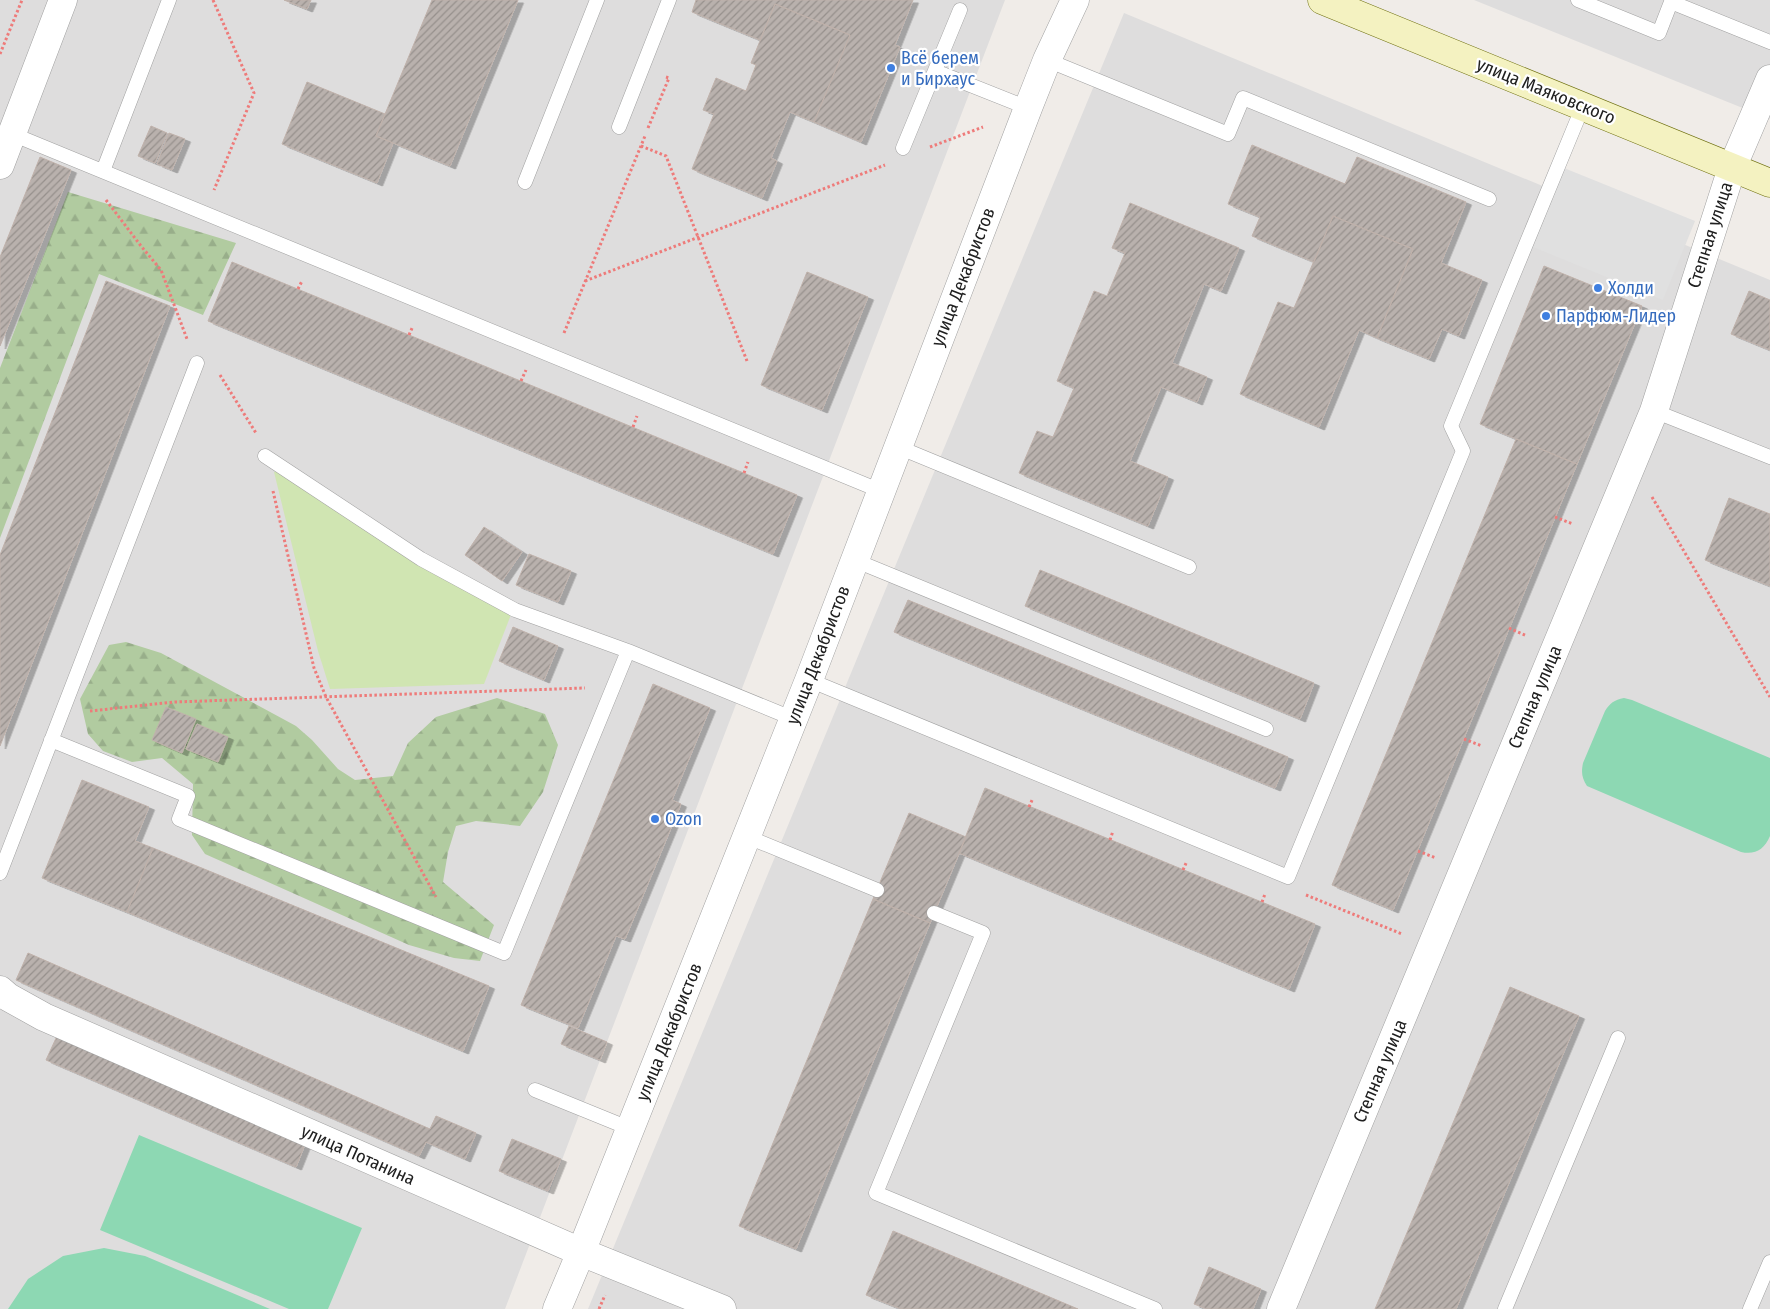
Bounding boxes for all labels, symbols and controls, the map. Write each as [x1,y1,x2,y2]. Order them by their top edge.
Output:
place label: Всё берем и Бирхаус [901,47,979,90]
street label: улица Маяковского [1473,53,1619,129]
marker: Всё берем и Бирхаус [885,62,897,74]
street label: Степная улица [1683,179,1738,291]
street label: улица Декабристов [926,204,1000,350]
place label: Холди [1608,277,1654,299]
marker: Холди [1592,282,1604,294]
place label: Парфюм-Лидер [1556,305,1676,327]
marker: Парфюм-Лидер [1540,310,1552,322]
street label: улица Декабристов [781,582,855,728]
street label: Степная улица [1503,642,1567,752]
place label: Ozon [665,808,702,830]
marker: Ozon [649,813,661,825]
street label: улица Декабристов [631,960,707,1104]
street label: Степная улица [1348,1016,1412,1126]
street label: улица Потанина [298,1120,419,1190]

